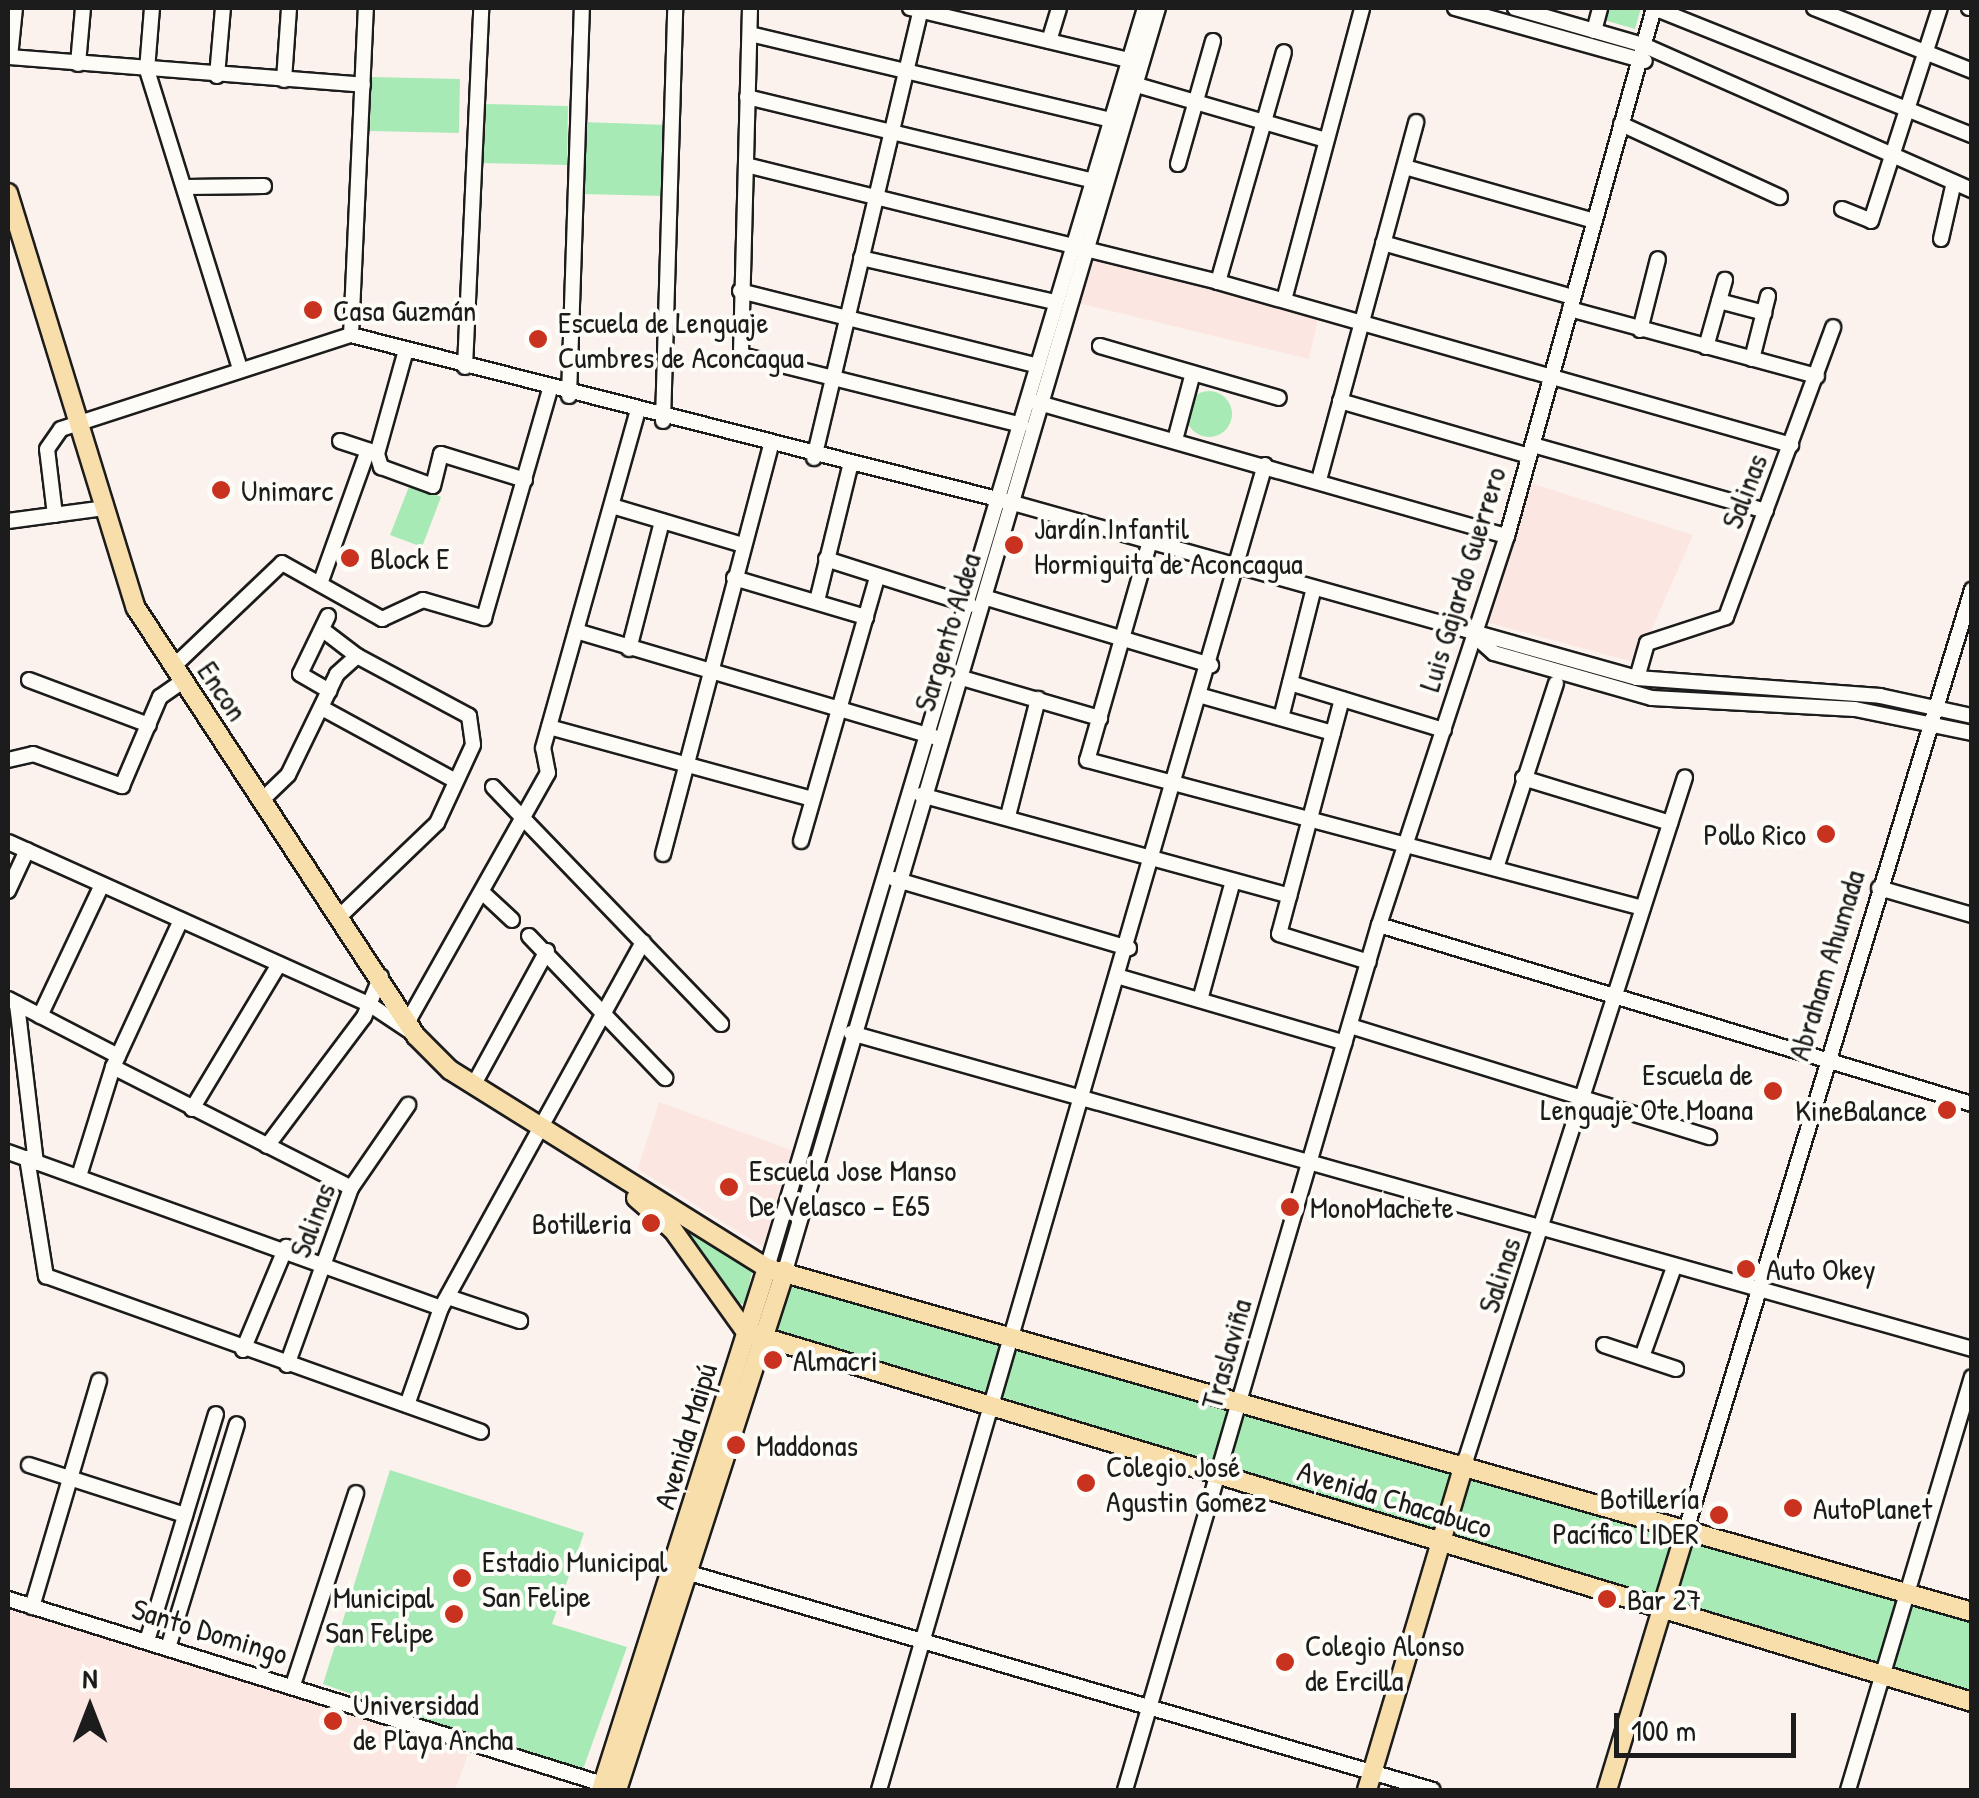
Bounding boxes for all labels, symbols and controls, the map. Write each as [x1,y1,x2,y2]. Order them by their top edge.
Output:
place label: Casa Guzmán [333,292,476,328]
marker: Casa Guzmán [302,299,324,321]
place label: Escuela de Lenguaje Cumbres de Aconcagua [558,304,804,374]
marker: Escuela de Lenguaje Cumbres de Aconcagua [527,328,549,350]
street label: Salinas [1713,449,1775,533]
street label: Luis Gajardo Guerrero [1411,463,1513,695]
place label: Unimarc [241,472,333,508]
marker: Unimarc [210,479,232,501]
place label: Jardín Infantil Hormiguita de Aconcagua [1034,510,1303,580]
marker: Jardín Infantil Hormiguita de Aconcagua [1003,534,1025,556]
place label: Block E [370,540,450,576]
marker: Block E [339,547,361,569]
street label: Sargento Aldea [906,549,988,715]
street label: Encon [190,654,256,728]
place label: Pollo Rico [1703,816,1806,852]
marker: Pollo Rico [1815,823,1837,845]
street label: Abraham Ahumada [1780,866,1872,1064]
place label: Escuela de Lenguaje Ote Moana [1540,1056,1753,1126]
marker: Escuela de Lenguaje Ote Moana [1762,1080,1784,1102]
place label: KineBalance [1795,1092,1927,1128]
marker: KineBalance [1936,1099,1958,1121]
place label: Escuela Jose Manso De Velasco - E65 [749,1152,956,1222]
marker: Escuela Jose Manso De Velasco - E65 [718,1176,740,1198]
street label: Salinas [281,1178,343,1262]
place label: MonoMachete [1310,1189,1454,1225]
marker: MonoMachete [1279,1196,1301,1218]
place label: Botilleria [532,1205,631,1241]
marker: Botilleria [640,1212,662,1234]
street label: Salinas [1470,1233,1528,1317]
place label: Auto Okey [1766,1251,1876,1287]
marker: Auto Okey [1735,1258,1757,1280]
street label: Traslaviña [1193,1295,1259,1413]
place label: Almacri [793,1342,878,1378]
marker: Almacri [762,1349,784,1371]
street label: Avenida Maipú [646,1359,724,1513]
place label: Maddonas [756,1427,858,1463]
marker: Maddonas [725,1434,747,1456]
place label: Colegio José Agustin Gomez [1106,1448,1267,1518]
street label: Avenida Chacabuco [1293,1452,1497,1546]
marker: Colegio José Agustin Gomez [1075,1472,1097,1494]
place label: Botillería Pacífico LIDER [1552,1480,1699,1550]
place label: AutoPlanet [1813,1490,1932,1526]
marker: AutoPlanet [1782,1497,1804,1519]
marker: Botillería Pacífico LIDER [1708,1504,1730,1526]
place label: Estadio Municipal San Felipe [482,1543,667,1614]
marker: Estadio Municipal San Felipe [451,1567,473,1589]
place label: Municipal San Felipe [325,1579,434,1650]
place label: Bar 27 [1627,1581,1701,1617]
marker: Bar 27 [1596,1588,1618,1610]
street label: Santo Domingo [128,1590,292,1672]
marker: Municipal San Felipe [443,1603,465,1625]
place label: Colegio Alonso de Ercilla [1305,1627,1464,1698]
marker: Colegio Alonso de Ercilla [1274,1651,1296,1673]
north arrow [40,1658,140,1758]
text: N [83,1659,97,1697]
place label: Universidad de Playa Ancha [353,1686,513,1756]
scale bar [1619,1693,1802,1755]
marker: Universidad de Playa Ancha [322,1710,344,1732]
text: 100 m [1631,1710,1696,1750]

